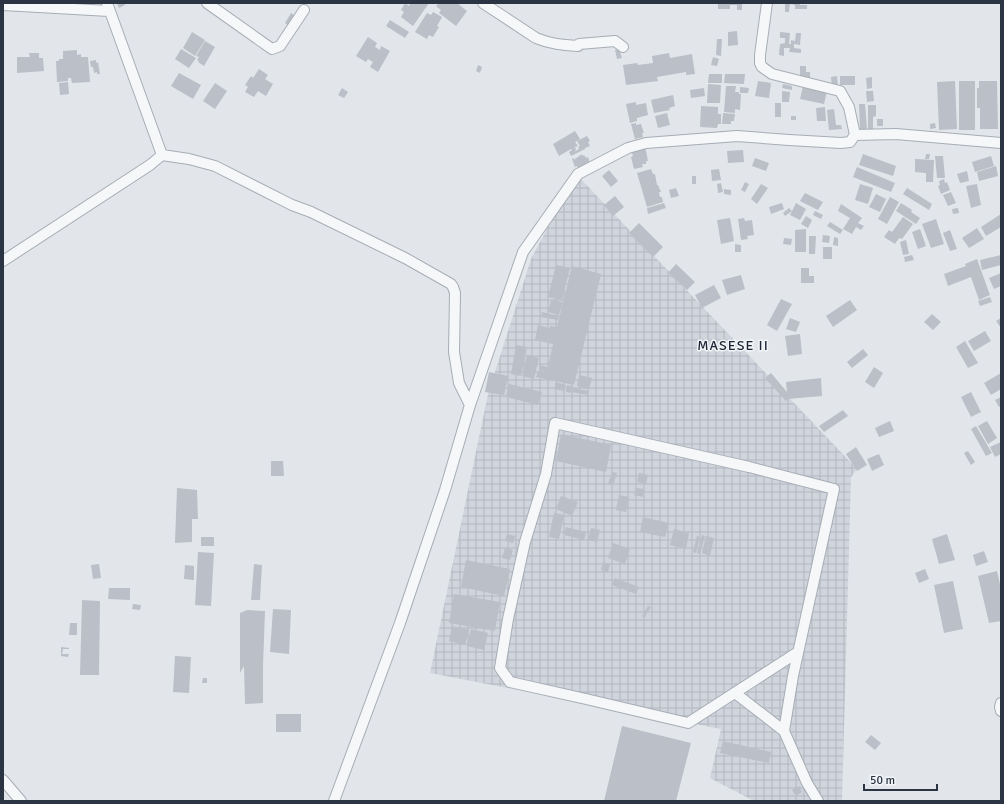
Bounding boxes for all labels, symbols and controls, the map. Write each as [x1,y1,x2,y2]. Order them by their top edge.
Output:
district label: MASESE II [697,337,769,354]
scale bar [864,766,937,792]
text: 50 m [870,773,895,788]

